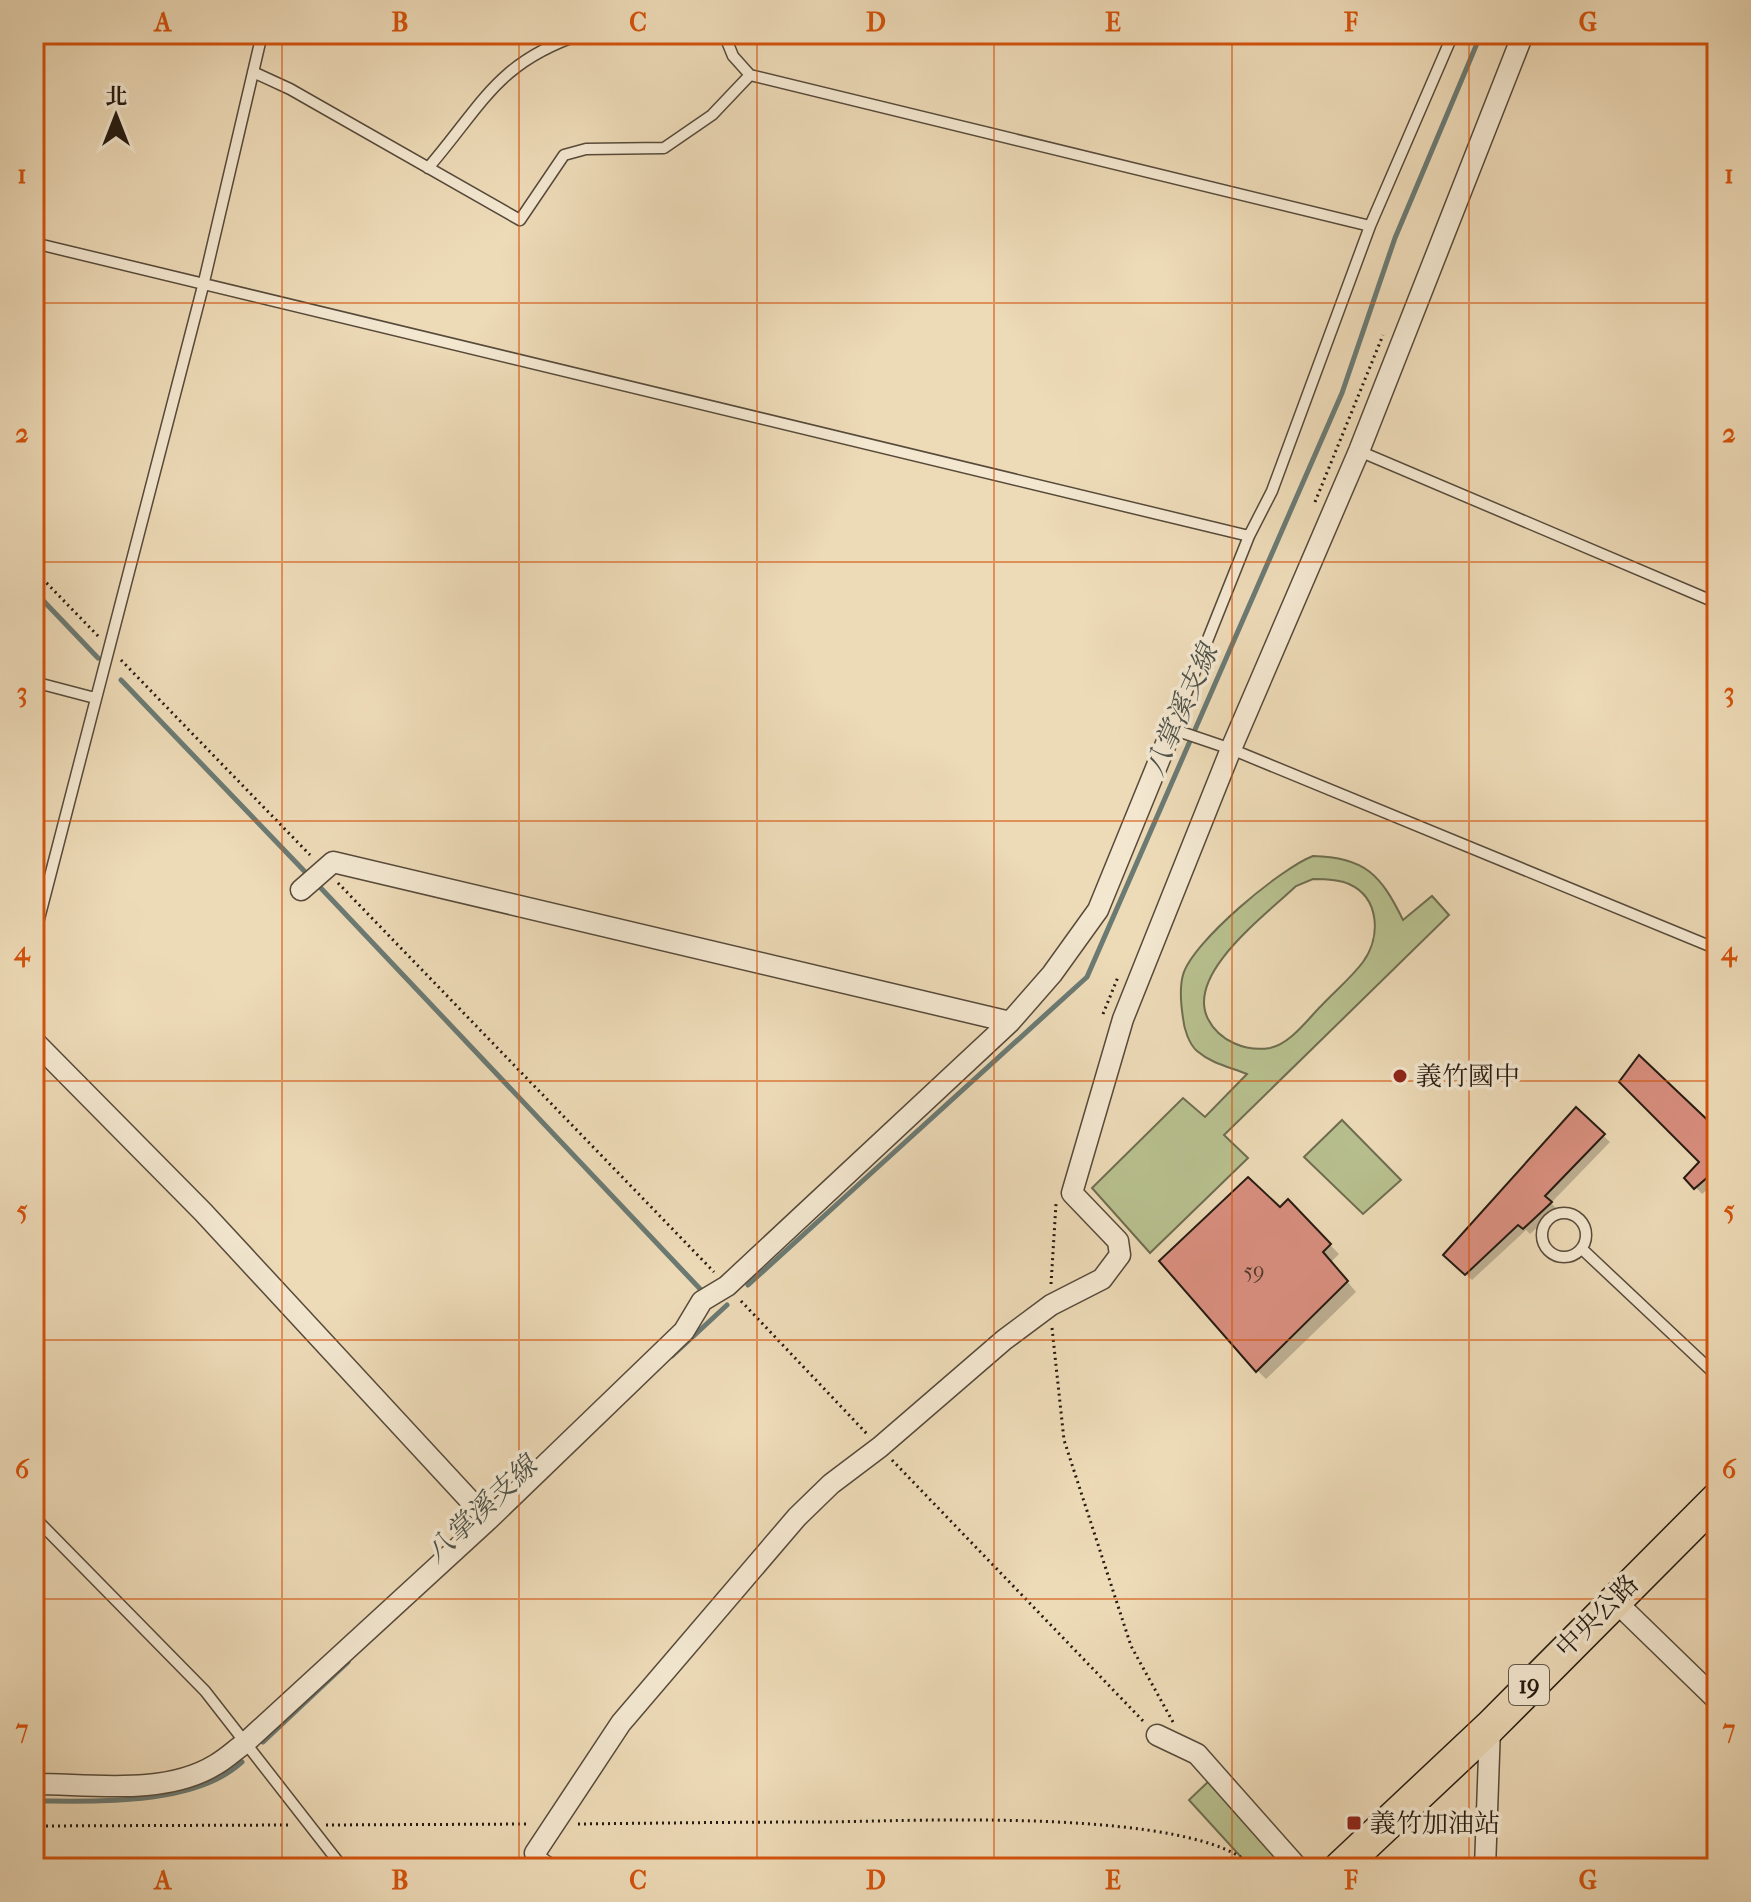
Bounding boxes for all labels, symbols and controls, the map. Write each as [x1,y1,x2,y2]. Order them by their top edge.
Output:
text: A [153,7,173,38]
text: B [392,7,409,38]
text: C [629,7,647,38]
text: D [866,7,886,38]
text: E [1105,7,1121,38]
text: F [1343,7,1358,38]
text: G [1579,7,1597,38]
north arrow [76,76,156,156]
text: 北 [105,84,127,110]
text: 1 [17,159,27,190]
text: 1 [1724,159,1734,190]
text: 2 [15,418,29,449]
text: 2 [1722,418,1736,449]
water label: 八掌溪支線 [1137,637,1226,781]
text: 3 [17,677,27,708]
text: 3 [1724,677,1734,708]
text: 4 [13,936,31,968]
text: 4 [1720,936,1738,968]
place label: 義竹國中 [1416,1061,1520,1092]
marker: 義竹國中 [1391,1067,1409,1085]
text: 5 [16,1195,28,1226]
text: 5 [1723,1195,1735,1226]
house number: 59 [1243,1258,1265,1284]
water label: 八掌溪支線 [419,1447,546,1569]
text: 6 [15,1454,30,1485]
text: 6 [1722,1454,1737,1485]
street label: 中央公路 [1549,1568,1645,1664]
road number: 19 [1509,1665,1549,1705]
text: 7 [15,1714,29,1745]
text: 7 [1722,1714,1736,1745]
place label: 義竹加油站 [1370,1808,1500,1839]
marker: 義竹加油站 [1345,1814,1363,1832]
text: A [153,1865,173,1896]
text: B [392,1865,409,1896]
text: C [629,1865,647,1896]
text: D [866,1865,886,1896]
text: E [1105,1865,1121,1896]
text: F [1343,1865,1358,1896]
text: G [1579,1865,1597,1896]

